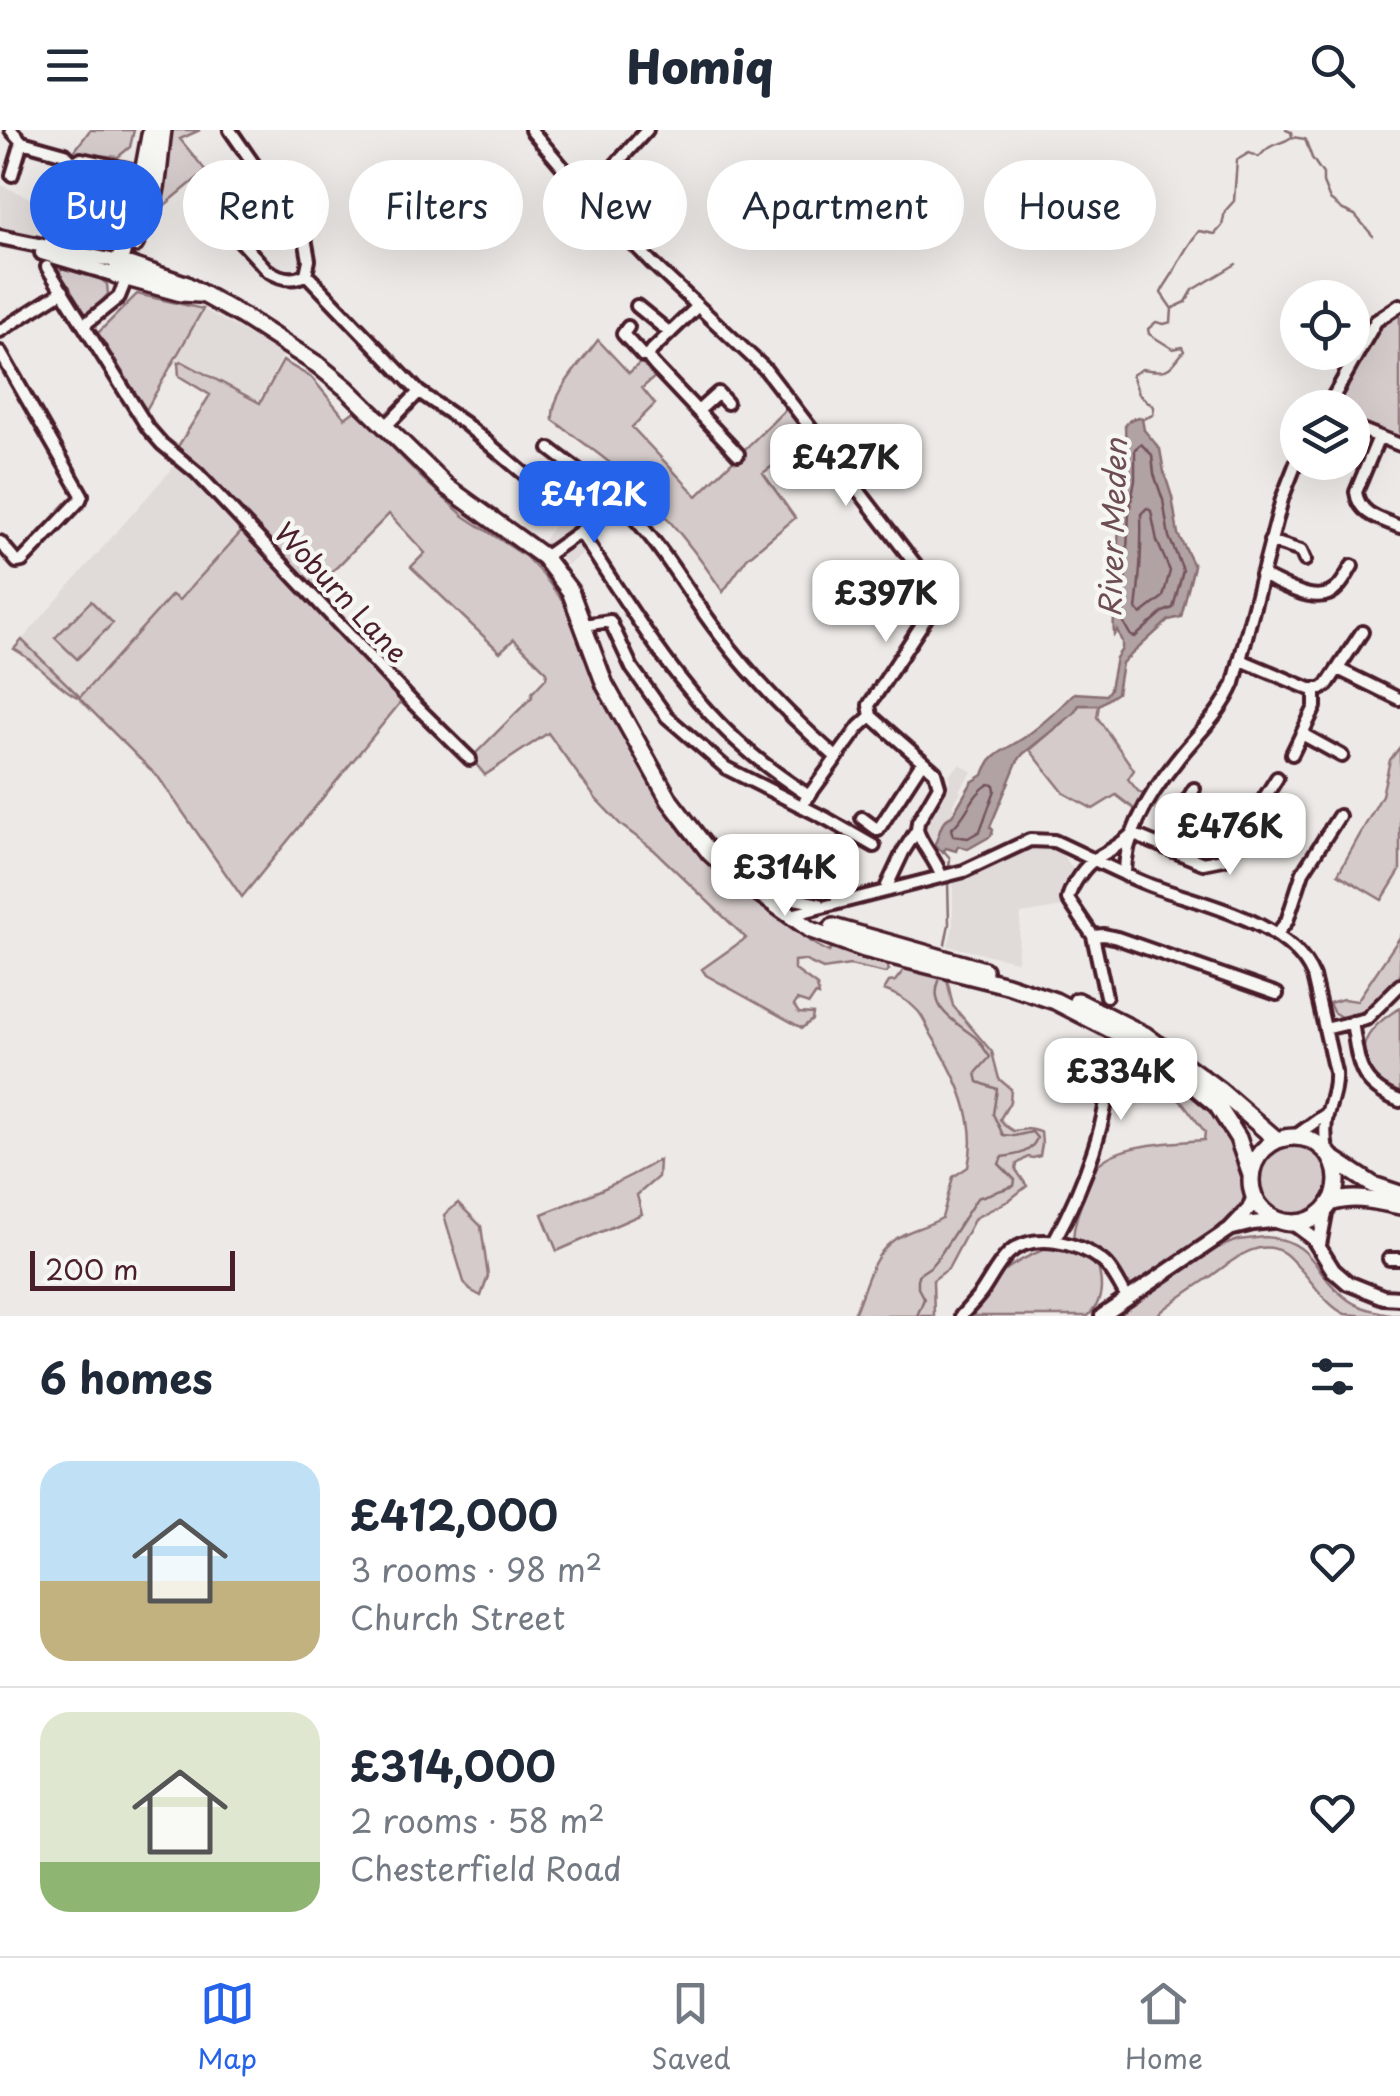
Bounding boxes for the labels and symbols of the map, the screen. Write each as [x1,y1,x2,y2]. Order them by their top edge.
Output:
pin: £427K [776,424,916,509]
water label: River Meden [1086,436,1137,618]
pin: £412K [524,461,664,546]
street label: Woburn Lane [265,512,419,672]
pin: £397K [816,560,956,645]
pin: £476K [1160,793,1300,878]
pin: £314K [715,834,855,919]
pin: £334K [1051,1038,1191,1123]
scale bar [30,1246,235,1290]

